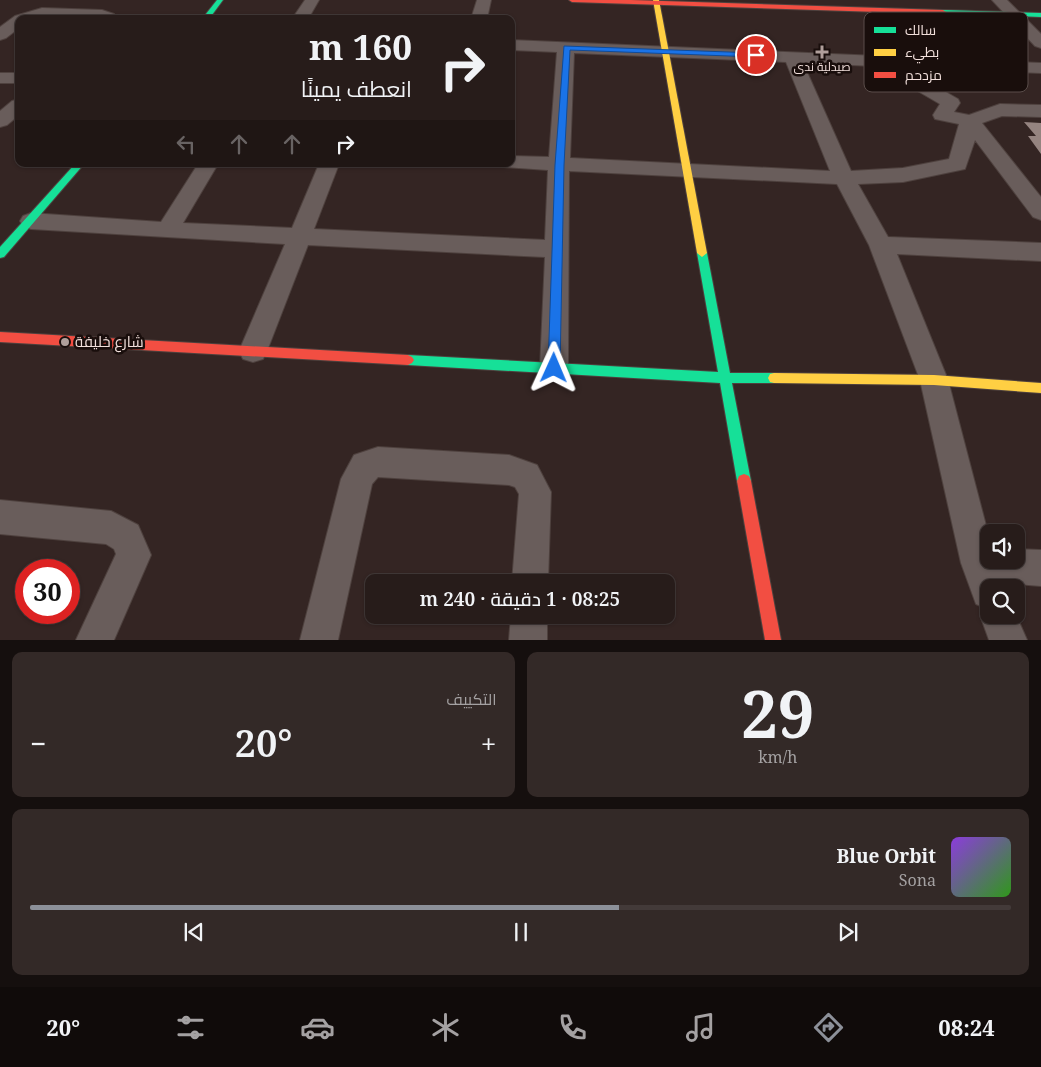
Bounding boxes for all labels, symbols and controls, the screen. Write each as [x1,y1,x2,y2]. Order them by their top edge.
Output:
legend [864,12,1028,92]
text: سالك [905,20,936,39]
text: 160 m [309,23,412,70]
pin [735,34,777,76]
icon: right [430,35,495,100]
icon: arrive [742,41,770,69]
text: بطيء [905,42,939,64]
marker: صيدلية ندى [816,46,828,58]
place label: صيدلية ندى [793,58,851,75]
text: مزدحم [905,65,942,85]
text: انعطف يمينًا [301,73,412,103]
icon: left [172,130,200,158]
icon: ahead [225,130,253,158]
icon: ahead [278,130,306,158]
icon: right [331,130,359,158]
place label: شارع خليفة [75,331,144,353]
marker: شارع خليفة [59,336,71,348]
position arrow [527,341,579,393]
map controls [980,524,1025,624]
button: sound [980,524,1025,569]
speed limit sign: 30 [15,559,80,624]
button: search [980,579,1025,624]
text: 08:25 · 1 دقيقة · 240 m [420,586,620,612]
text: 29 [741,669,814,757]
text: التكييف [446,688,497,710]
text: 20° [235,716,293,768]
text: − [30,724,46,762]
text: + [481,724,497,762]
text: km/h [758,746,797,768]
text: Blue Orbit [836,843,936,869]
text: Sona [899,869,936,891]
icon: previous [180,918,208,946]
icon: pause [507,918,535,946]
icon: next [834,918,862,946]
icon: filters [173,1010,208,1045]
icon: car [300,1010,335,1045]
icon: climate [428,1010,463,1045]
icon: phone [555,1010,590,1045]
icon: music [683,1010,718,1045]
icon: directions [811,1010,846,1045]
text: 20° [46,1012,80,1042]
text: 08:24 [938,1012,995,1042]

